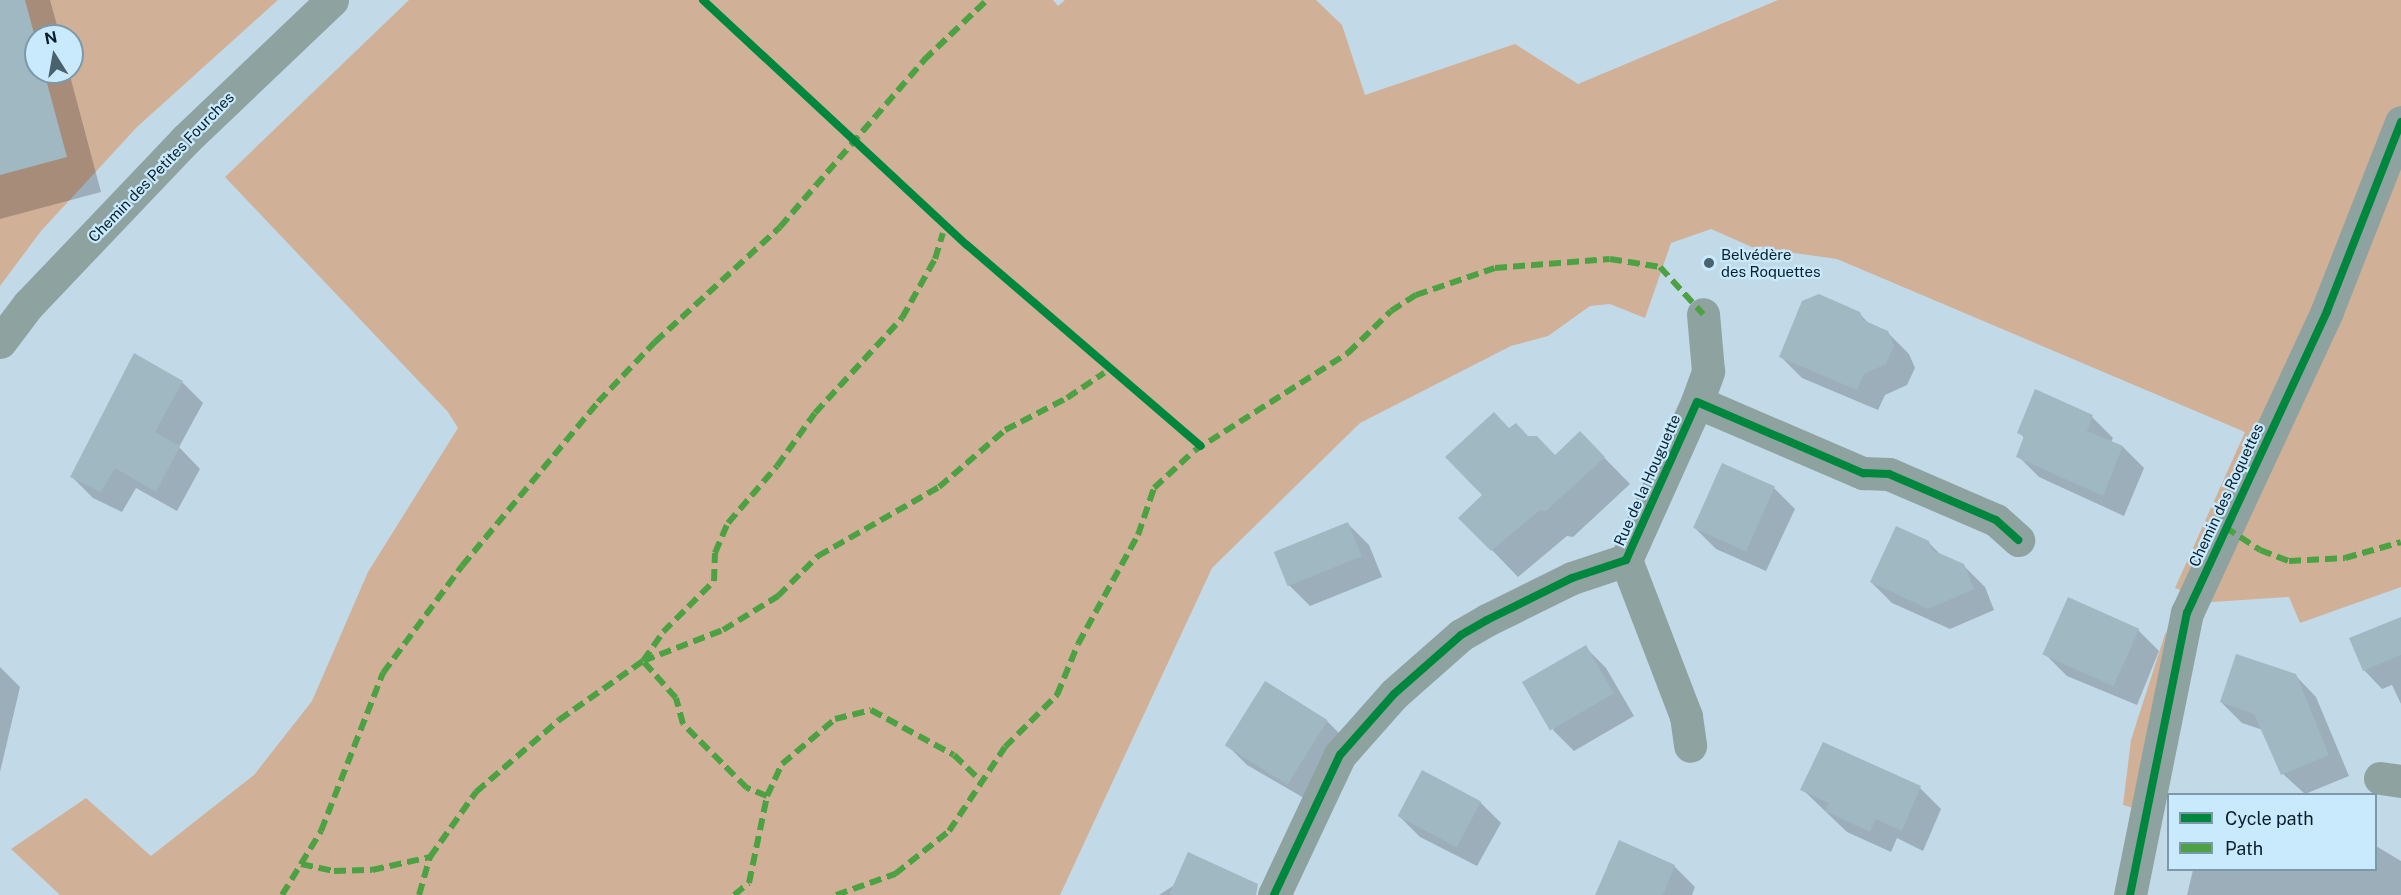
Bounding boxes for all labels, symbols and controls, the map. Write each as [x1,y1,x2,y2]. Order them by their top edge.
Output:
north arrow [24,24,84,84]
text: N [43,27,59,48]
street label: Chemin des Petites Fourches [84,88,238,246]
place label: Belvédère des Roquettes [1721,245,1821,280]
marker: Belvédère des Roquettes [1702,256,1716,270]
street label: Rue de la Houguette [1610,411,1684,549]
street label: Chemin des Roquettes [2185,420,2267,570]
legend [2167,793,2377,871]
text: Cycle path [2225,808,2314,829]
text: Path [2225,838,2263,859]

